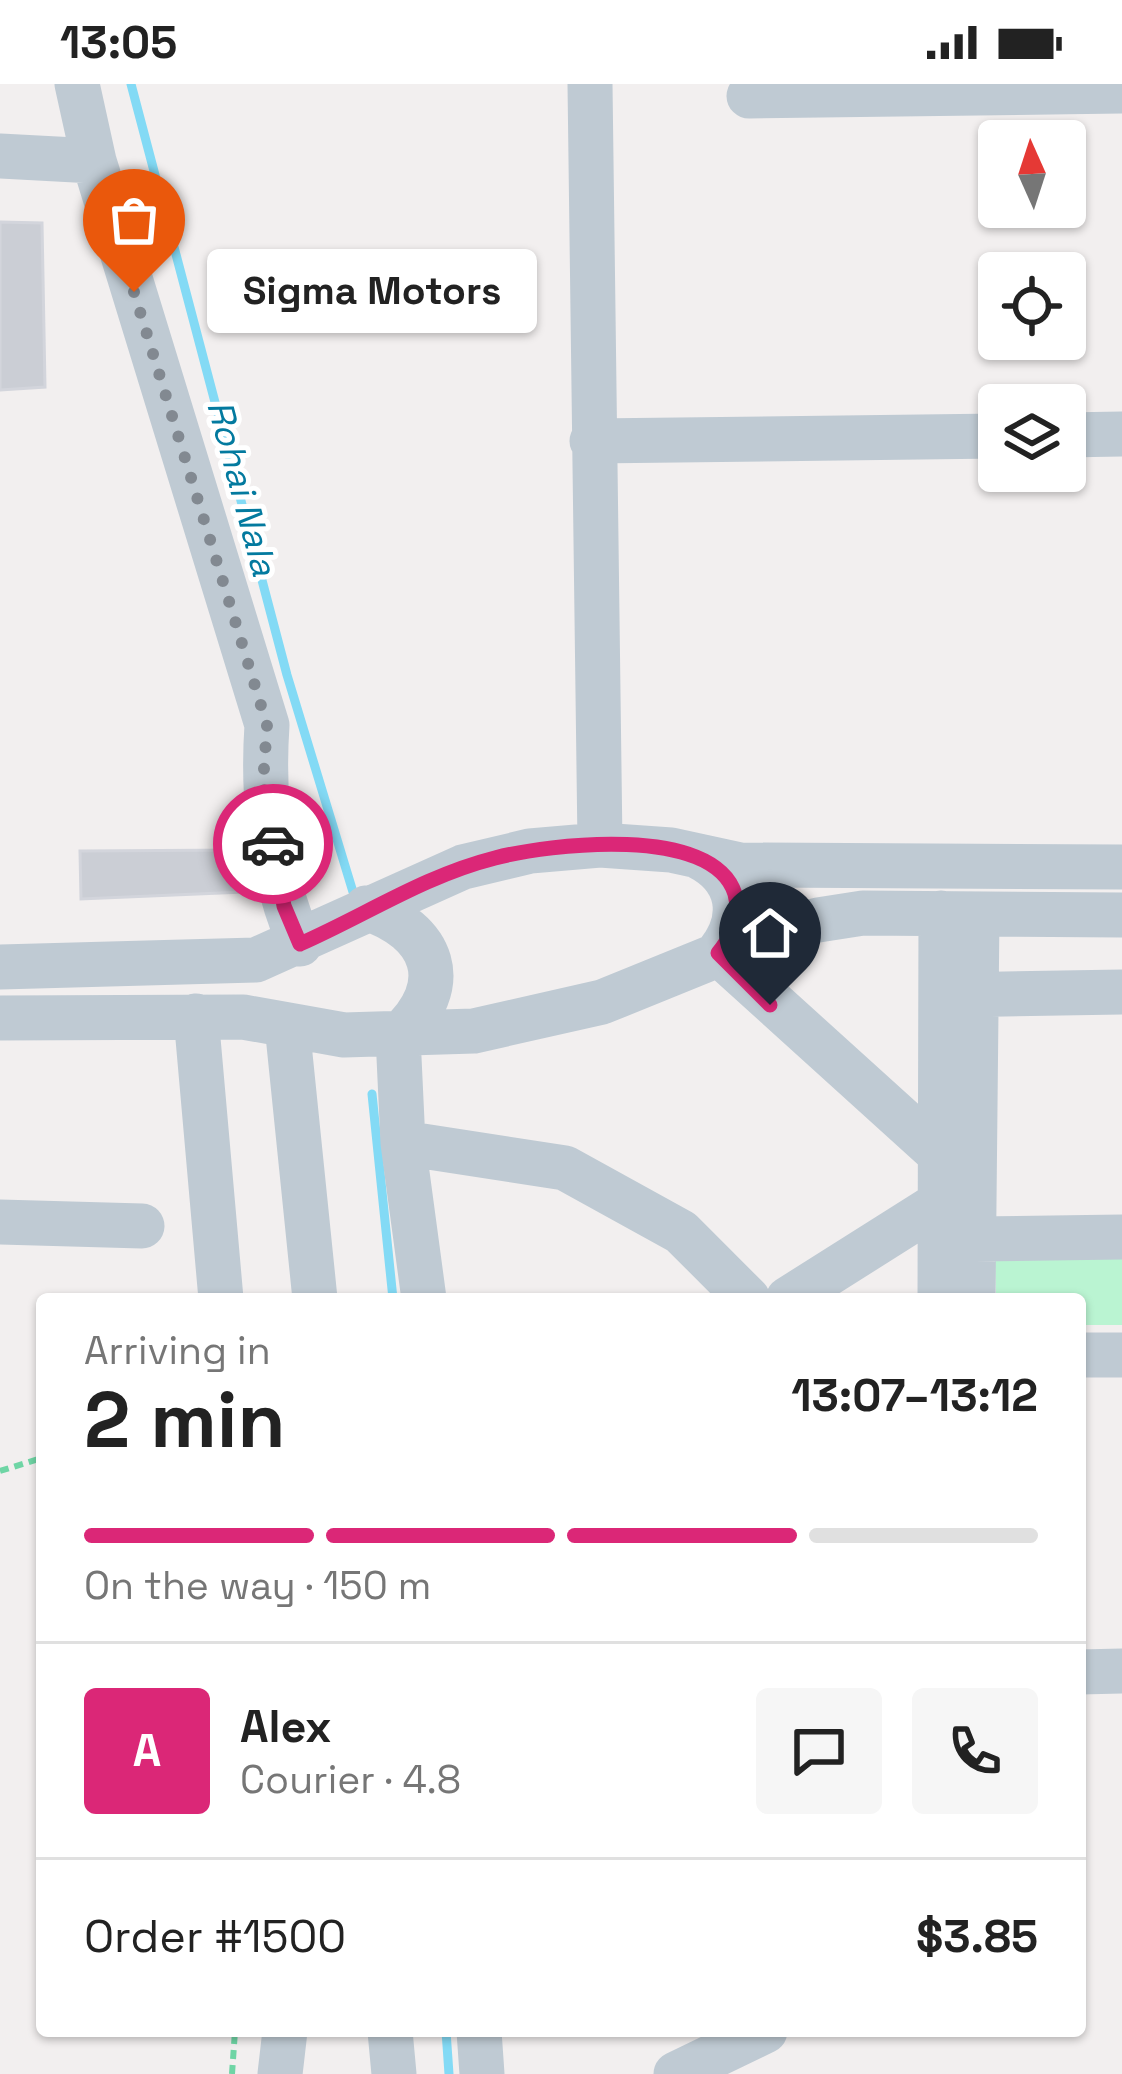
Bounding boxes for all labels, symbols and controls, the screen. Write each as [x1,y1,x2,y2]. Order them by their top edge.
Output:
text: 13:05 [60,14,177,71]
north arrow [978,120,1086,228]
map controls [978,120,1086,492]
pin [83,169,185,292]
icon: bag [101,187,167,253]
callout: Sigma Motors [206,250,536,334]
button: locate [978,252,1086,360]
text: Sigma Motors [243,266,501,315]
button: layers [978,384,1086,492]
water label: Rohai Nala [196,395,288,581]
courier [213,784,333,904]
icon: car [240,811,306,877]
pin [719,882,821,1005]
icon: home [737,900,803,966]
text: Arriving in [84,1326,271,1375]
text: 13:07–13:12 [791,1367,1038,1424]
text: 2 min [84,1370,286,1470]
text: On the way · 150 m [84,1561,431,1610]
button: chat [756,1688,882,1814]
button: phone [912,1688,1038,1814]
text: Alex [240,1698,332,1755]
text: A [133,1722,161,1779]
text: Courier · 4.8 [240,1755,461,1804]
text: Order #1500 [84,1908,346,1965]
text: $3.85 [916,1908,1038,1965]

